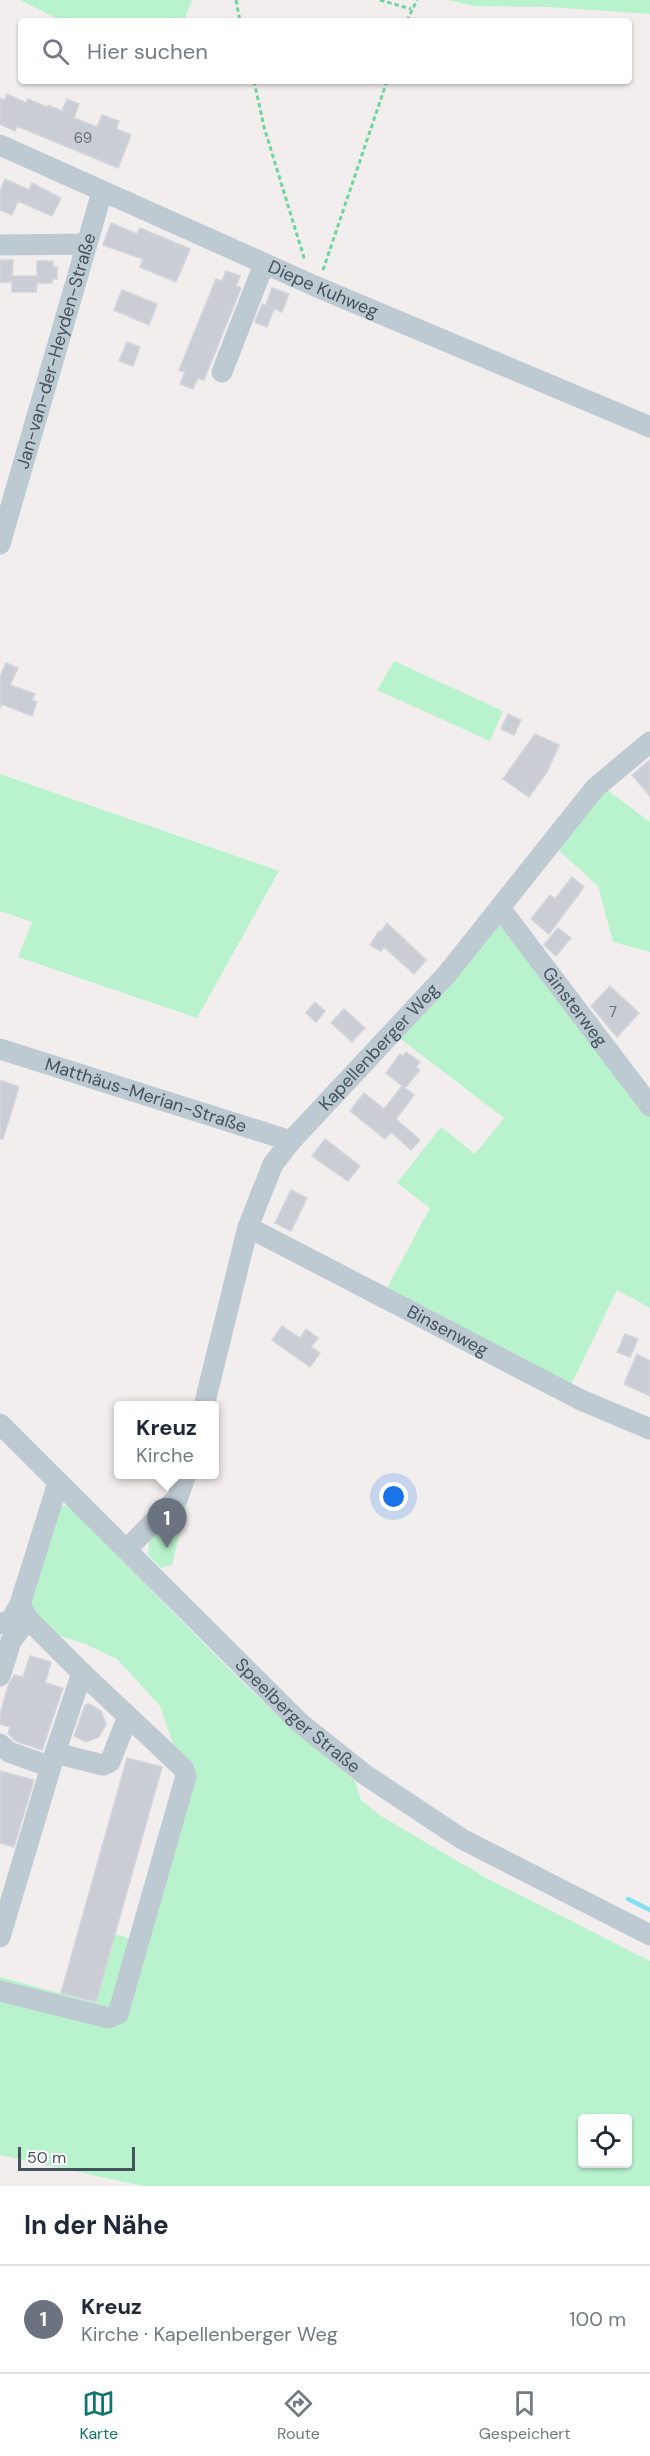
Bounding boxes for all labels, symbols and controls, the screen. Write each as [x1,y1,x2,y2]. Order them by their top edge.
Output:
search box [18,18,632,84]
icon: search [39,35,72,68]
text: Hier suchen [87,37,208,66]
house number: 69 [74,128,92,148]
street label: Jan-van-der-Heyden-Straße [10,230,102,472]
street label: Diepe Kuhweg [264,255,382,323]
street label: Ginsterweg [537,962,613,1052]
street label: Kapellenberger Weg [313,978,444,1116]
house number: 7 [609,1002,617,1022]
street label: Matthäus-Merian-Straße [42,1052,250,1138]
street label: Binsenweg [403,1300,493,1362]
popup [114,1401,219,1479]
text: Kreuz [136,1413,197,1442]
text: Kirche [136,1442,194,1468]
your location [379,1482,408,1511]
pin: 1 [148,1498,186,1548]
street label: Speelberger Straße [230,1653,365,1779]
map controls [578,2114,632,2168]
button: locate [578,2114,632,2168]
scale bar [18,2144,135,2172]
text: 50 m [27,2147,66,2168]
text: In der Nähe [24,2208,169,2242]
text: Kreuz [81,2292,142,2321]
text: 1 [40,2306,47,2332]
text: 100 m [569,2306,626,2332]
text: Kirche · Kapellenberger Weg [81,2321,338,2347]
tab: Karte [79,2387,118,2444]
tab: Route [277,2387,320,2444]
tab: Gespeichert [479,2387,571,2444]

